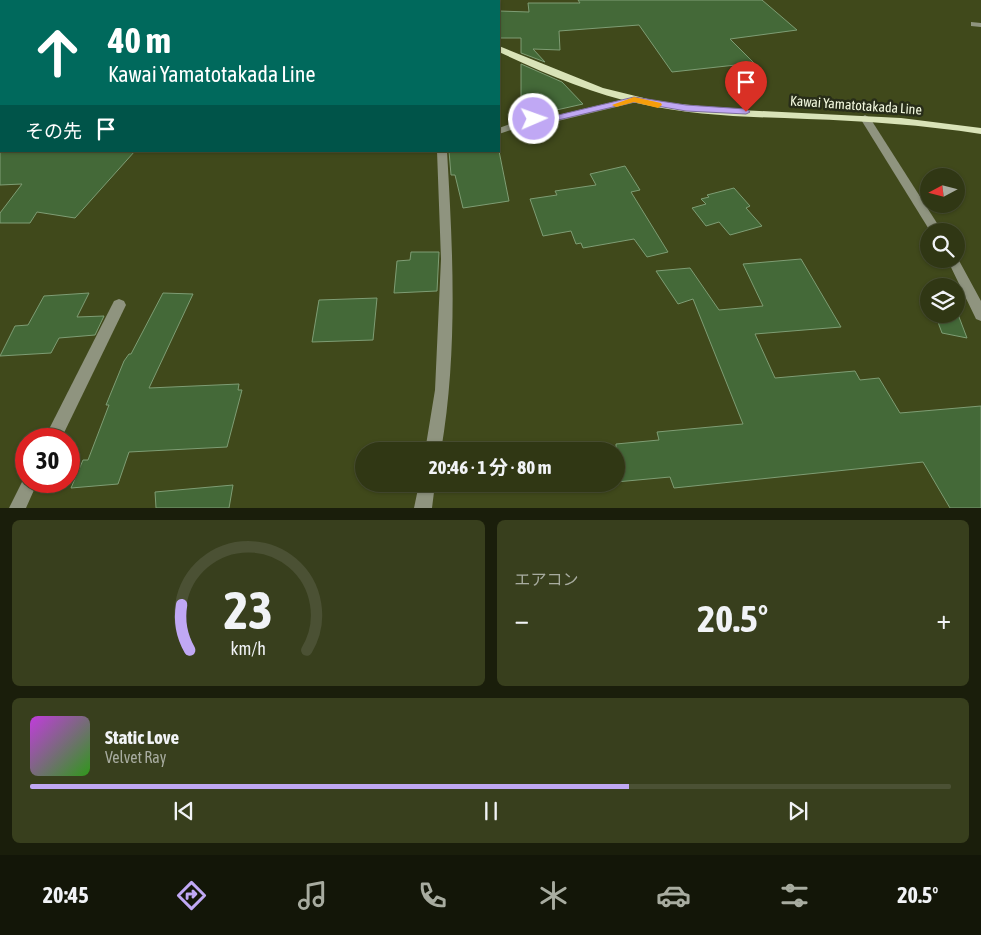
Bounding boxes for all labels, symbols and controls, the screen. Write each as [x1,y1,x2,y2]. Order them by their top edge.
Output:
icon: ahead [25,20,90,85]
text: 40 m [108,20,171,60]
text: Kawai Yamatotakada Line [108,61,315,87]
pin [725,61,767,112]
icon: arrive [732,68,760,96]
position arrow [507,92,559,144]
street label: Kawai Yamatotakada Line [790,92,922,118]
icon: arrive [92,115,120,143]
text: その先 [25,120,82,142]
north arrow [920,168,965,212]
map controls [920,168,965,323]
button: search [920,223,965,268]
button: layers [920,278,965,323]
speed limit sign: 30 [15,428,80,493]
text: 20:46 · 1 分 · 80 m [429,456,551,478]
text: エアコン [515,570,579,588]
text: 23 [224,580,273,640]
text: 20.5° [697,597,768,640]
text: − [515,603,529,635]
text: + [936,603,951,635]
text: km/h [231,638,266,659]
text: Static Love [105,726,179,748]
text: Velvet Ray [105,748,166,766]
icon: previous [170,797,198,825]
icon: pause [477,797,505,825]
icon: next [784,797,812,825]
icon: directions [174,878,209,913]
icon: music [295,878,330,913]
icon: phone [415,878,450,913]
icon: climate [536,878,571,913]
icon: car [656,878,691,913]
icon: filters [777,878,812,913]
text: 20:45 [43,882,88,908]
text: 20.5° [897,882,938,908]

